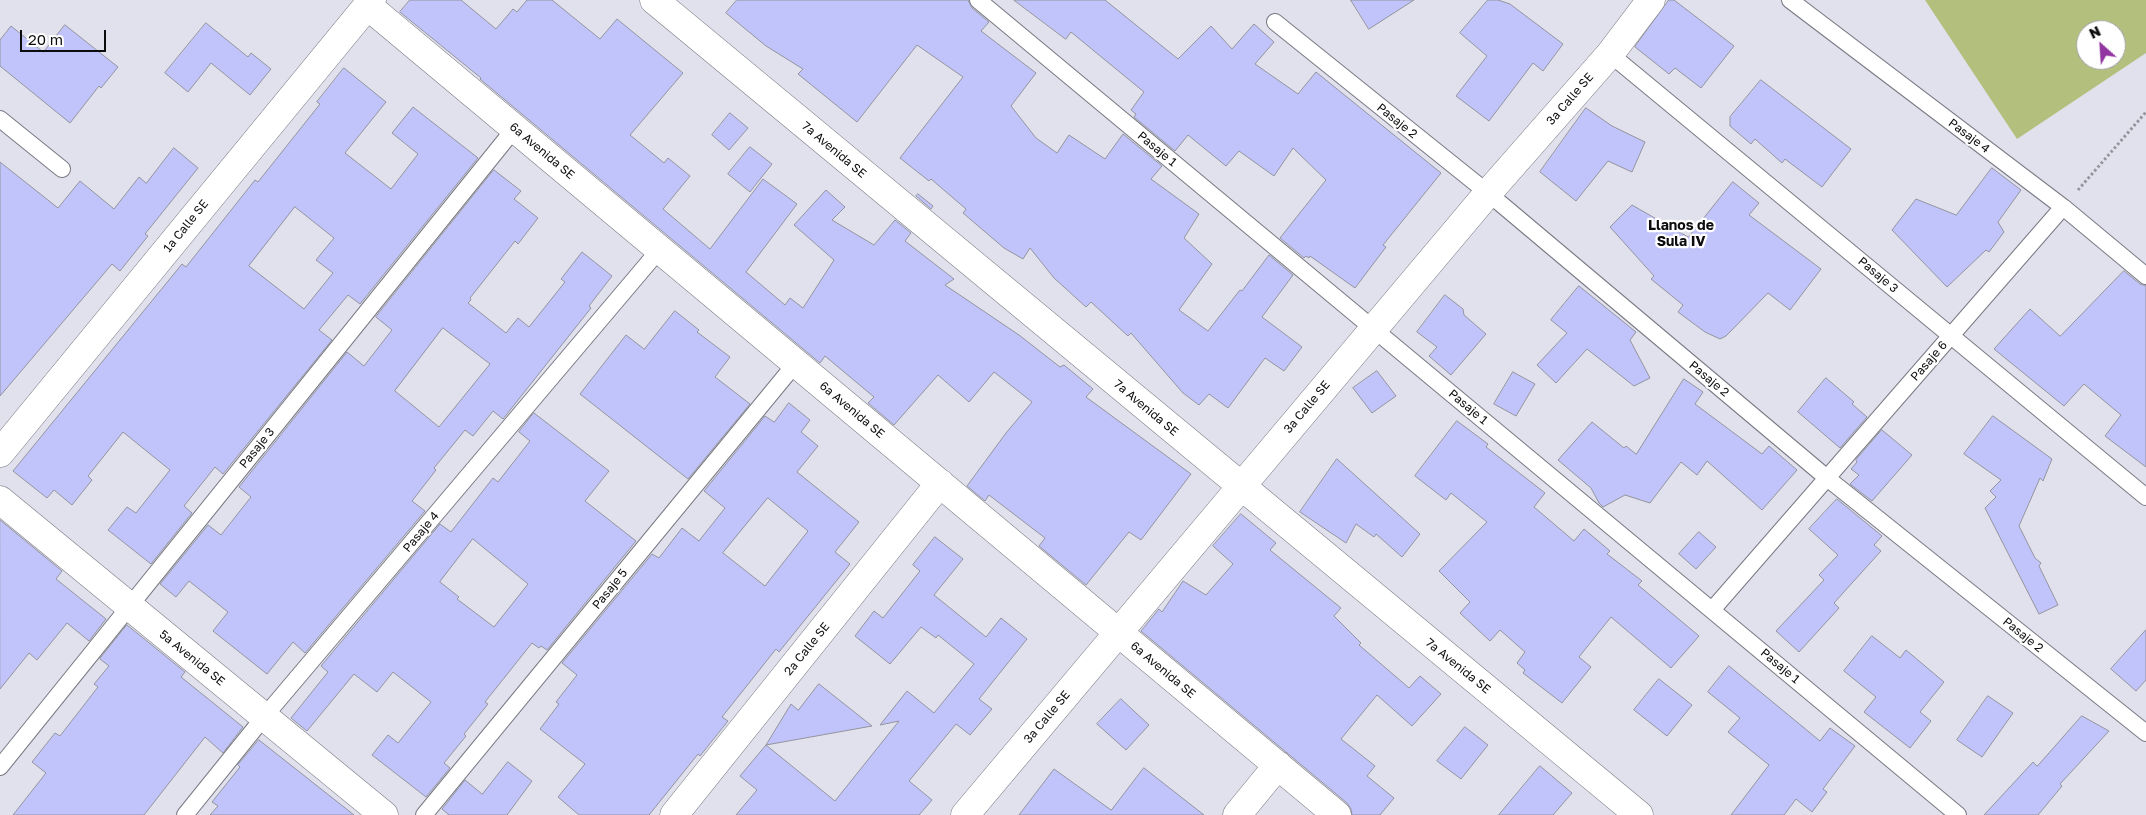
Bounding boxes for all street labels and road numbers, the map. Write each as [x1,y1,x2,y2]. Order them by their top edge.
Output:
street label: 3a Calle SE [1543,70,1597,128]
street label: Pasaje 2 [1374,100,1420,142]
street label: Pasaje 4 [1945,116,1993,156]
street label: 7a Avenida SE [799,119,869,181]
street label: 6a Avenida SE [507,120,577,182]
street label: Pasaje 1 [1135,128,1179,170]
street label: 1a Calle SE [161,197,211,255]
street label: Pasaje 3 [1855,254,1901,296]
street label: Pasaje 6 [1908,338,1950,384]
street label: Pasaje 2 [1686,358,1732,400]
street label: 7a Avenida SE [1111,377,1181,439]
street label: 3a Calle SE [1281,378,1333,436]
street label: 6a Avenida SE [817,379,887,441]
street label: Pasaje 1 [1446,386,1490,428]
street label: Pasaje 3 [236,425,278,471]
street label: Pasaje 4 [400,509,442,555]
street label: Pasaje 5 [589,566,631,612]
street label: Pasaje 2 [2000,614,2046,656]
street label: 2a Calle SE [781,620,833,678]
street label: 5a Avenida SE [156,627,228,689]
street label: 7a Avenida SE [1423,635,1493,697]
street label: 6a Avenida SE [1128,639,1198,701]
street label: Pasaje 1 [1758,645,1802,687]
street label: 3a Calle SE [1021,688,1073,746]

